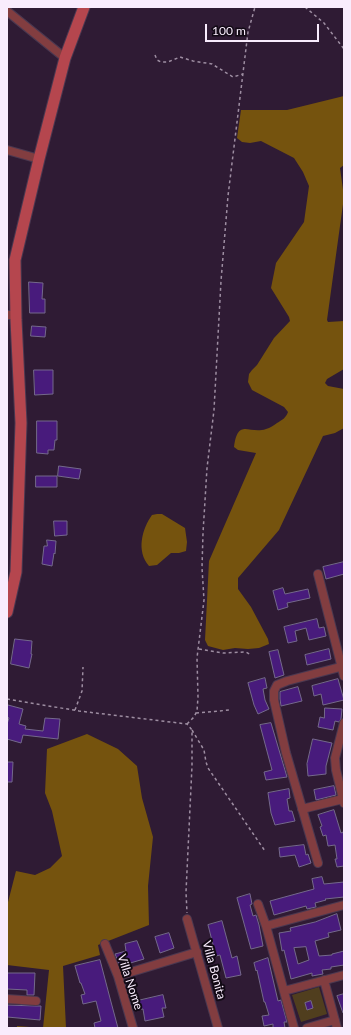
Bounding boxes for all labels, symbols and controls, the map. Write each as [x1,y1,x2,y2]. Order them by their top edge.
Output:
scale bar [207,16,321,42]
text: 100 m [212,23,246,38]
street label: Villa Bonita [199,939,229,1001]
street label: Villa Nome [114,952,146,1012]

